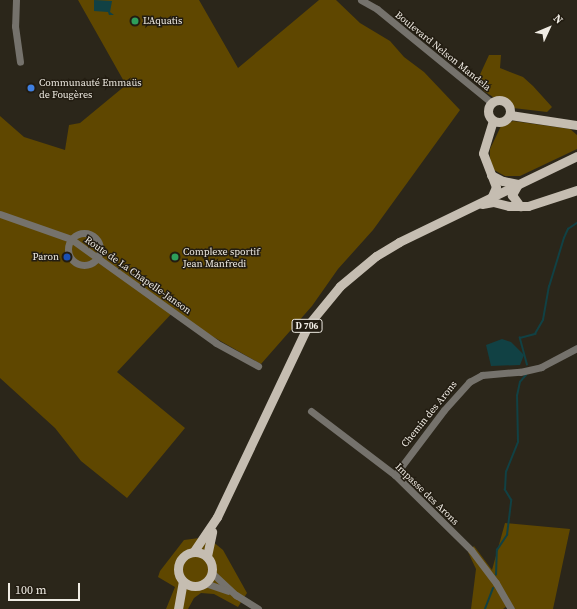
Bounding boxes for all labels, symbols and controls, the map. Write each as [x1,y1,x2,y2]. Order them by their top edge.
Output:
north arrow [529,8,569,48]
street label: Boulevard Nelson Mandela [393,9,493,93]
text: N [550,11,566,27]
place label: L'Aquatis [143,15,182,27]
marker: L'Aquatis [130,16,140,26]
place label: Communauté Emmaüs de Fougères [39,76,142,100]
marker: Communauté Emmaüs de Fougères [26,83,36,93]
street label: Route de La Chapelle-Janson [82,234,194,316]
place label: Complexe sportif Jean Manfredi [183,245,260,268]
place label: Paron [32,251,59,263]
marker: Paron [62,252,72,262]
marker: Complexe sportif Jean Manfredi [170,252,180,262]
road number: D 706 [291,319,323,333]
street label: Chemin des Arons [399,378,459,450]
street label: Impasse des Arons [393,461,461,527]
scale bar [10,575,82,601]
text: 100 m [15,582,47,598]

